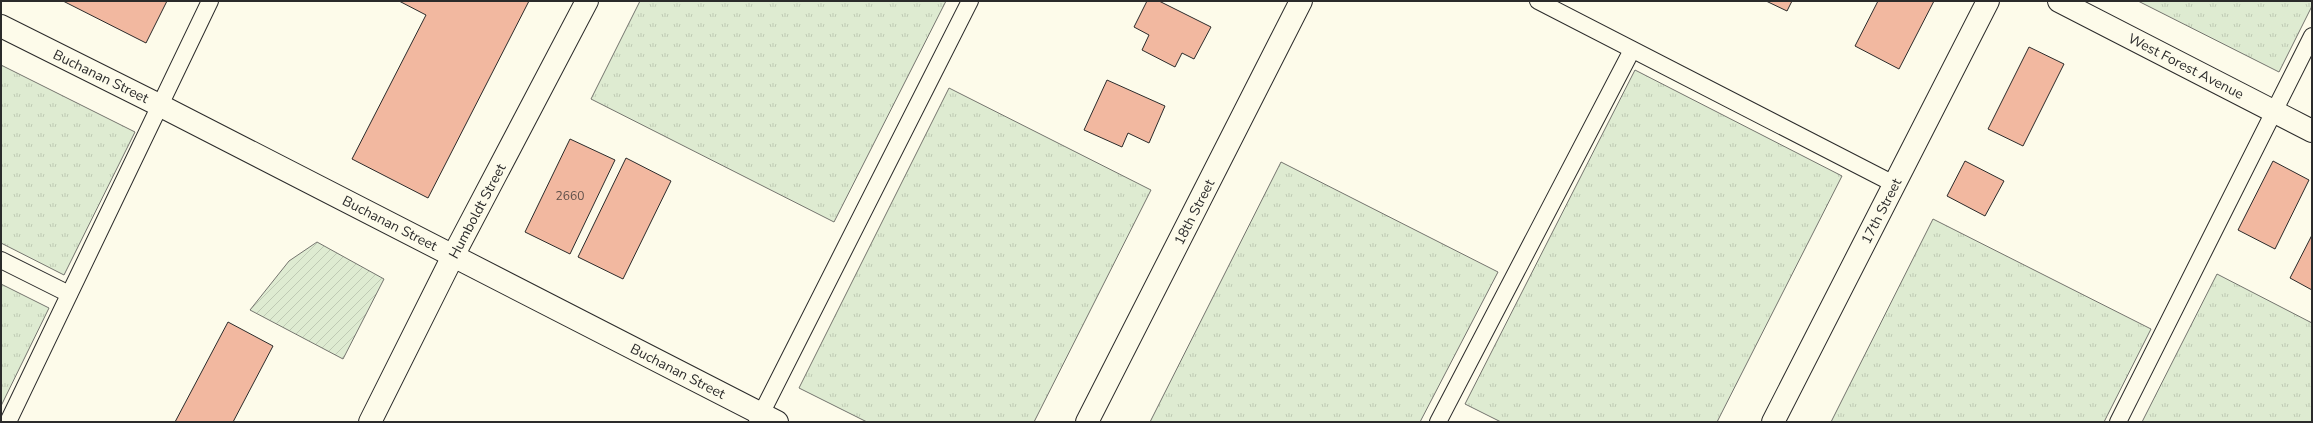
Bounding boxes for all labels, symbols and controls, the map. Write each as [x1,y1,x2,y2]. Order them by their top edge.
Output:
street label: West Forest Avenue [2125,29,2247,104]
street label: Buchanan Street [50,45,152,108]
street label: Humboldt Street [444,160,511,262]
street label: 17th Street [1857,175,1906,247]
street label: 18th Street [1170,176,1219,248]
house number: 2660 [556,188,584,204]
street label: Buchanan Street [339,191,441,256]
street label: Buchanan Street [627,339,729,404]

